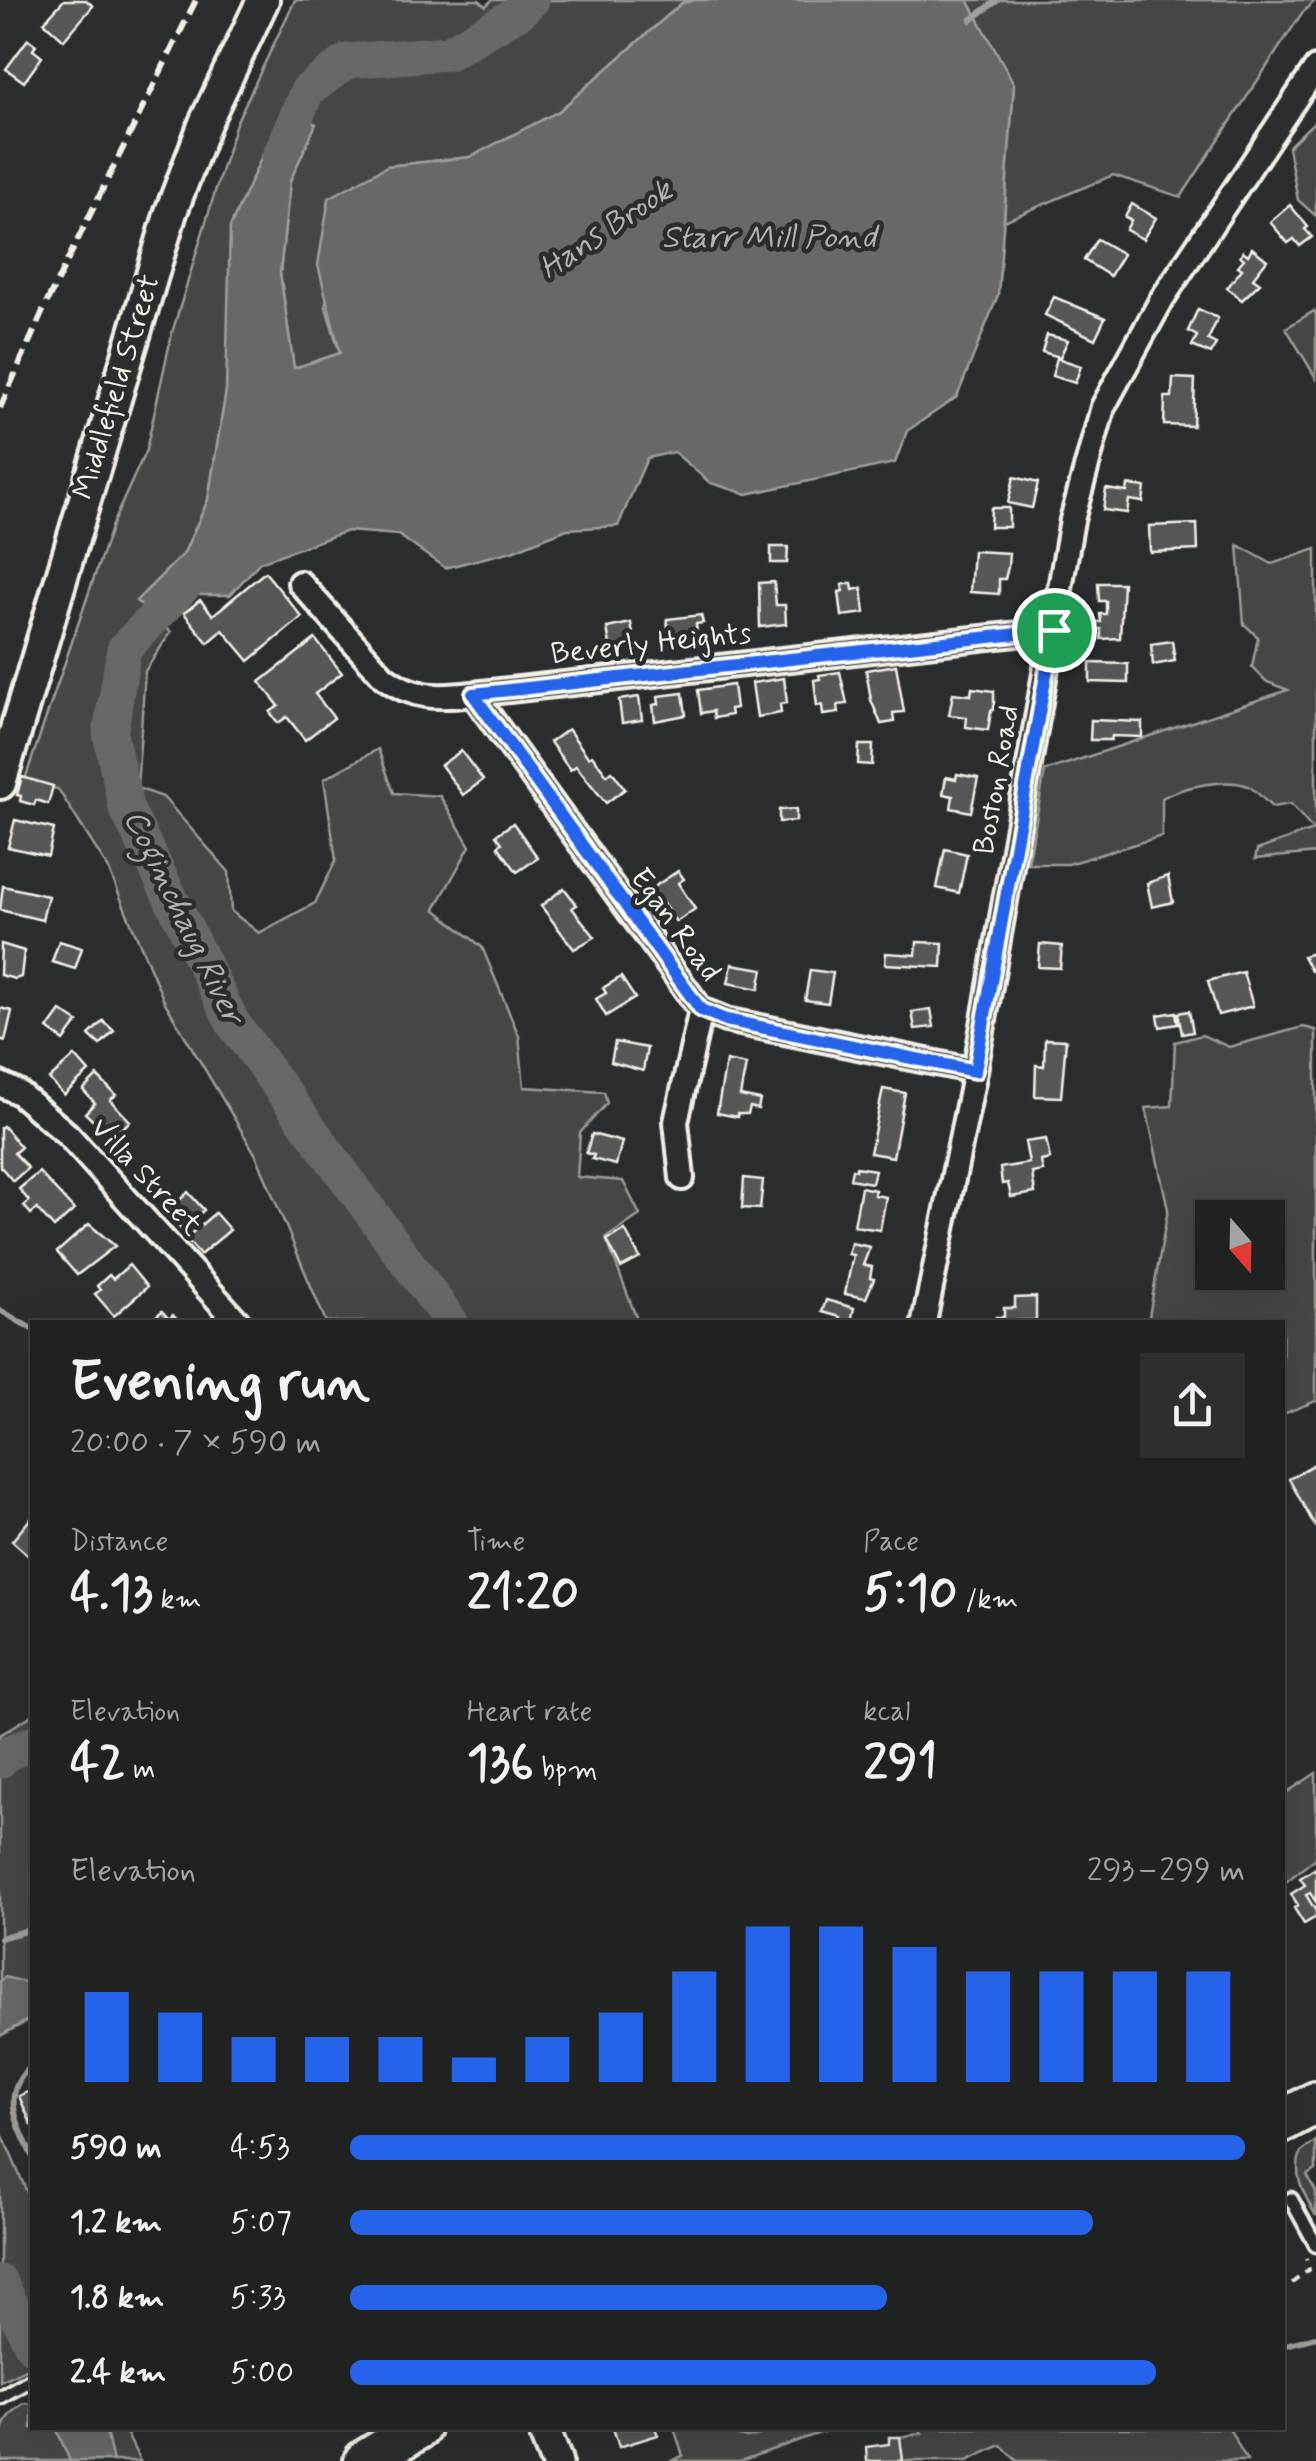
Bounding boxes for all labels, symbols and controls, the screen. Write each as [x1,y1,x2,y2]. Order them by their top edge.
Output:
water label: Hans Brook [531,169,682,290]
water label: Starr Mill Pond [662,217,880,259]
street label: Middlefield Street [64,270,170,504]
pin [1012,588,1097,673]
icon: arrive [1027,603,1082,658]
street label: Beverly Heights [549,614,753,674]
street label: Boston Road [965,702,1029,858]
water label: Coginchaug River [109,803,255,1036]
street label: Egan Road [621,860,729,990]
street label: Villa Street [81,1110,211,1245]
north arrow [1195,1200,1285,1290]
map controls [1195,1200,1285,1290]
text: Evening run [70,1348,370,1420]
button: share [1140,1353,1245,1458]
text: 20:00 · 7 × 590 m [70,1422,321,1464]
text: Distance [70,1524,168,1561]
text: Time [467,1524,525,1561]
text: Pace [863,1524,919,1561]
text: 4.13 [70,1561,153,1627]
text: 21:20 [467,1561,579,1627]
text: 5:10 [863,1561,958,1627]
text: km [153,1582,201,1619]
text: /km [958,1582,1018,1619]
text: Elevation [70,1694,180,1731]
text: Heart rate [467,1694,592,1731]
text: kcal [863,1694,910,1731]
text: 42 [70,1731,126,1797]
text: 136 [467,1731,534,1797]
text: 291 [863,1731,937,1797]
text: m [126,1752,155,1789]
text: bpm [534,1752,598,1789]
text: Elevation [70,1850,196,1892]
text: 293–299 m [1087,1850,1245,1892]
text: 590 m [70,2127,162,2169]
text: 4:53 [230,2127,290,2169]
text: 1.2 km [70,2202,162,2244]
text: 5:07 [230,2202,292,2244]
text: 1.8 km [70,2277,164,2319]
text: 5:33 [230,2277,286,2319]
text: 2.4 km [70,2352,166,2394]
text: 5:00 [230,2352,294,2394]

